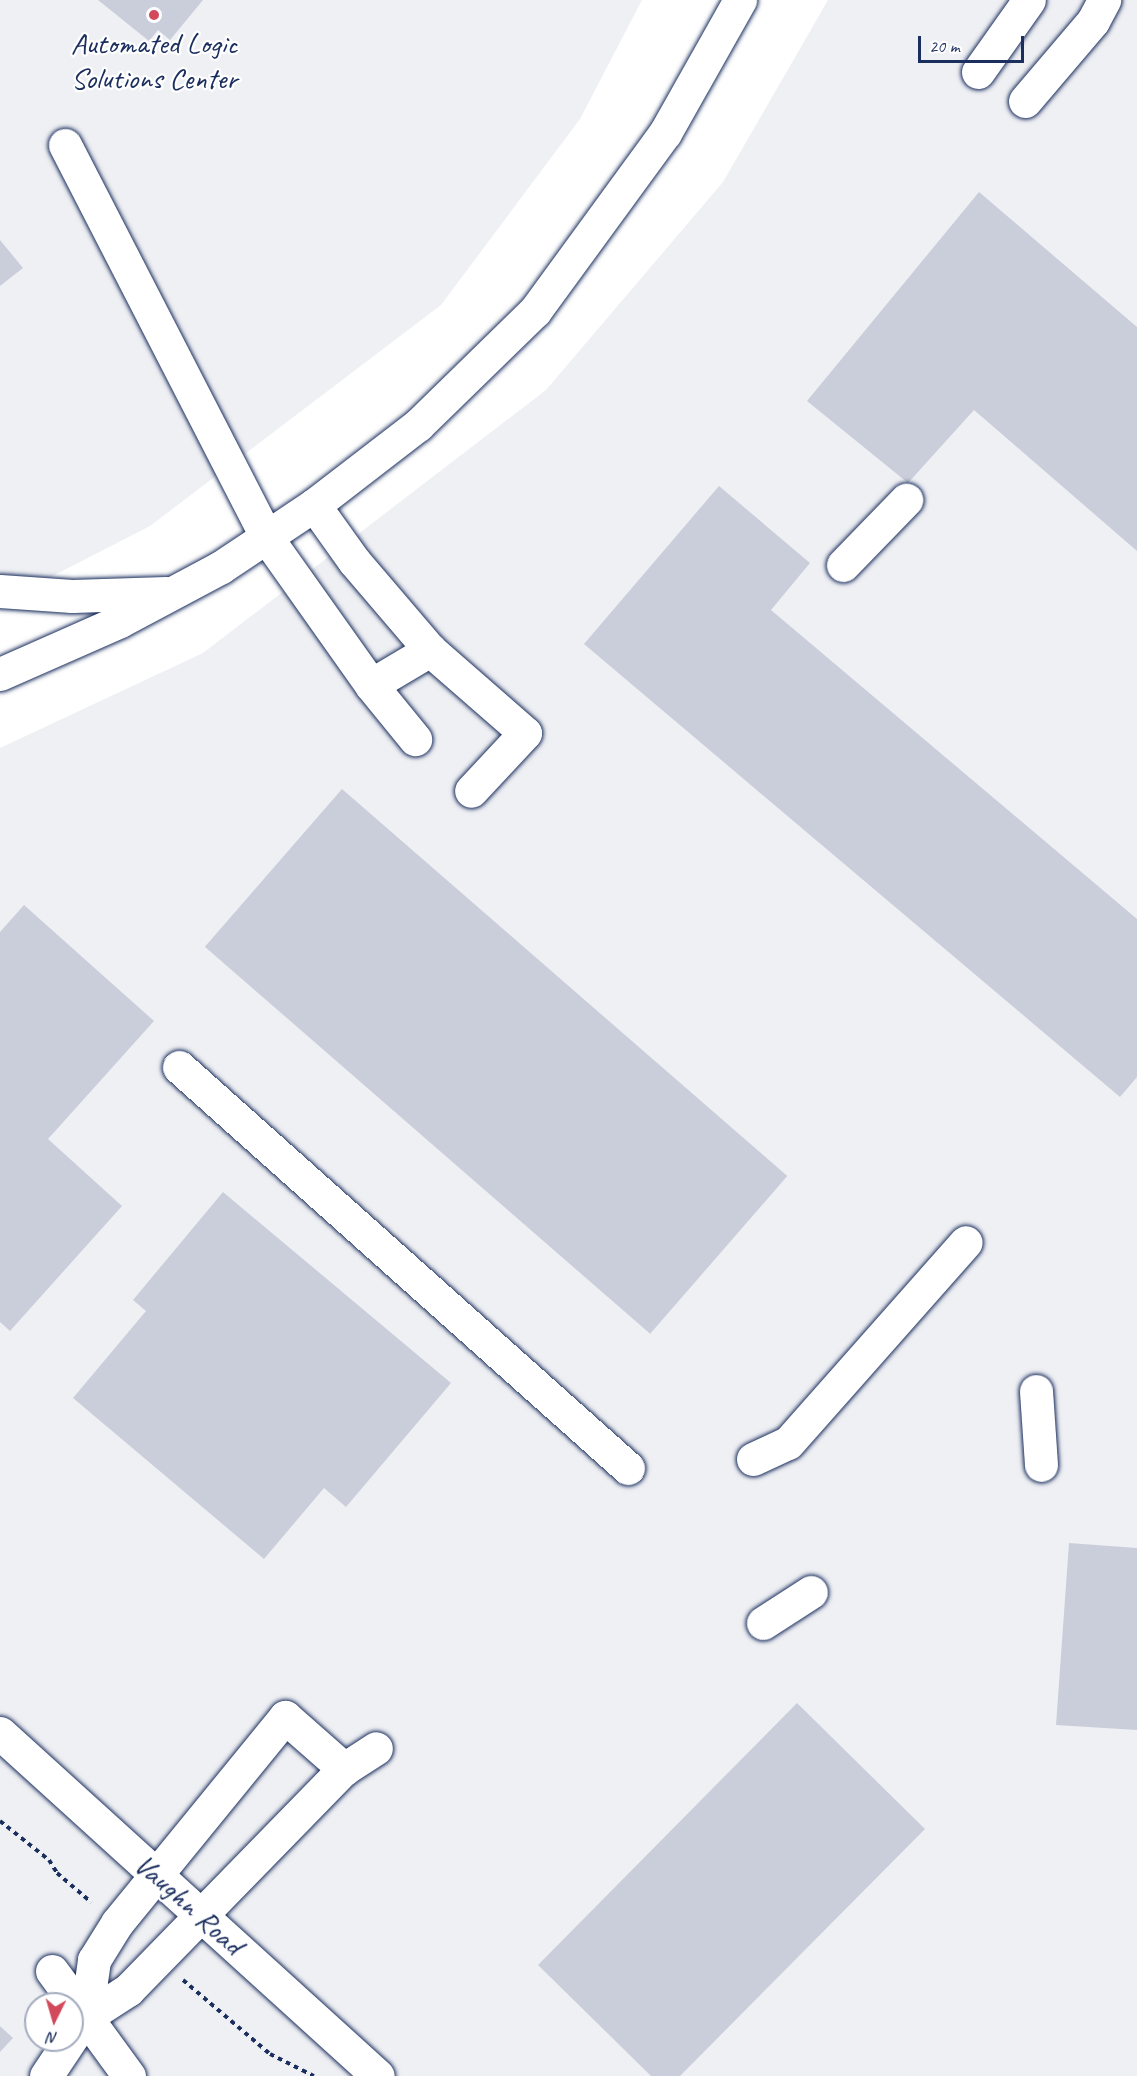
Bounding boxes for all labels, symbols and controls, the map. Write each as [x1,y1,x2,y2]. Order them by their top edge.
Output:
marker: Automated Logic Solutions Center [147,8,161,22]
scale bar [921,24,1028,62]
place label: Automated Logic Solutions Center [71,25,237,96]
text: 20 m [929,35,960,57]
street label: Vaughn Road [128,1846,250,1962]
north arrow [24,1992,84,2052]
text: N [47,2028,58,2048]

